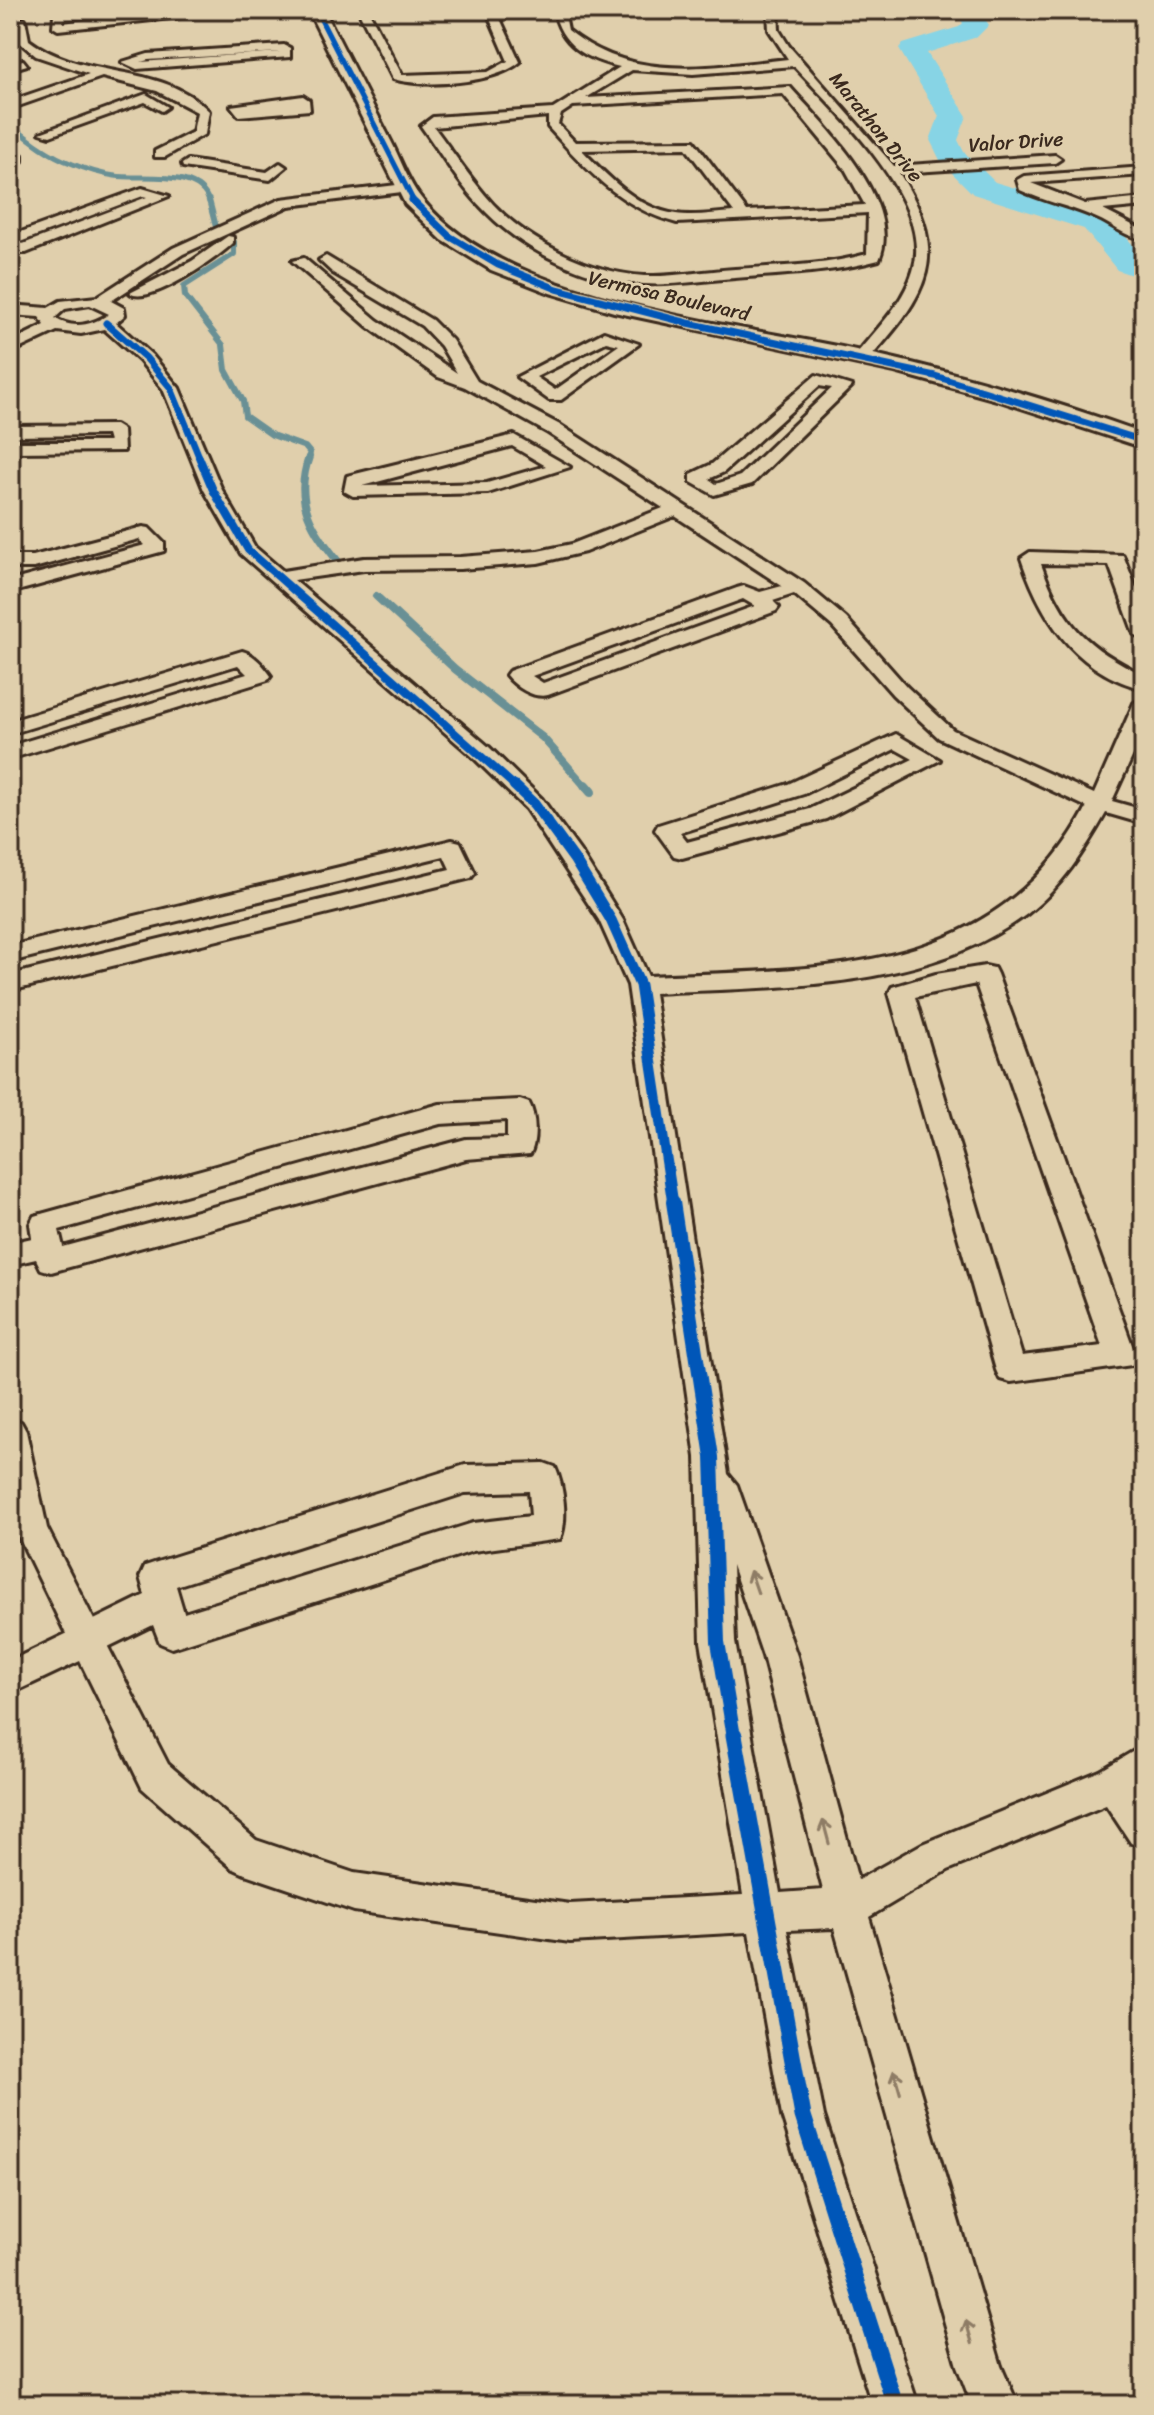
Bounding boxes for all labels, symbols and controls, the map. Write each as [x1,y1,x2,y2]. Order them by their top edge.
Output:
street label: Marathon Drive [820,64,932,190]
street label: Valor Drive [967,121,1065,163]
street label: Vermosa Boulevard [585,260,755,332]
one-way arrow [746,1570,761,1595]
one-way arrow [818,1819,833,1845]
one-way arrow [889,2069,904,2095]
one-way arrow [961,2319,976,2345]

